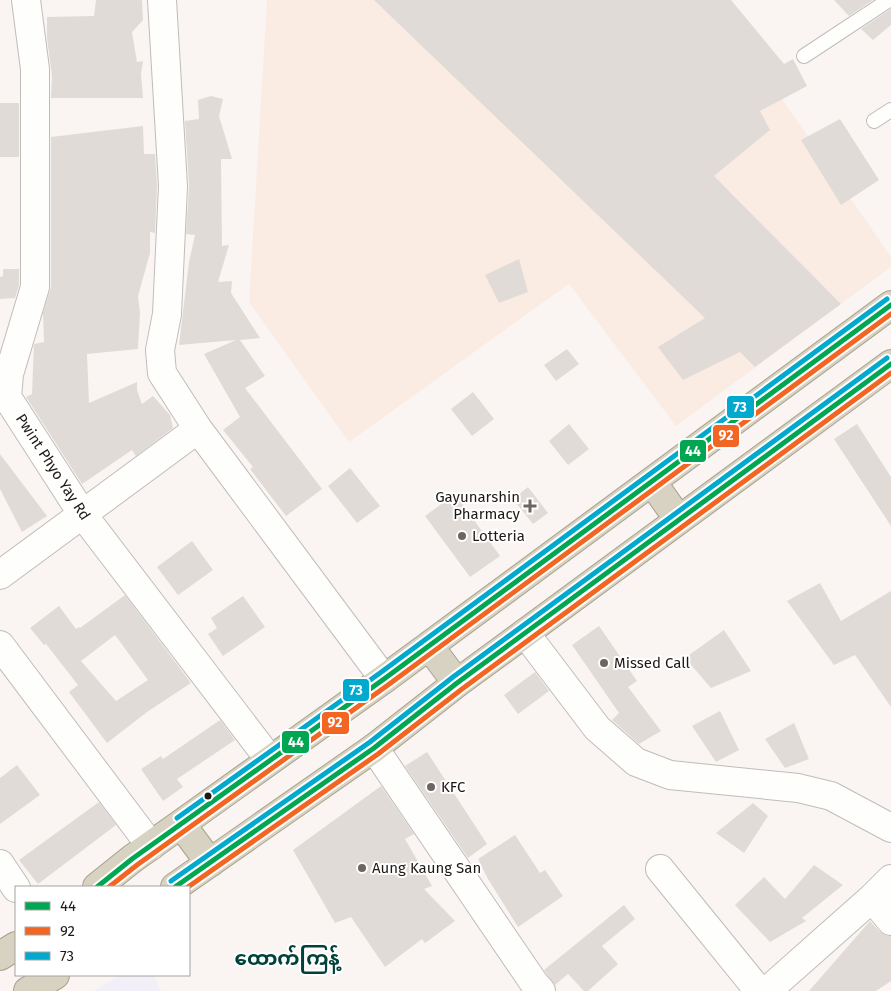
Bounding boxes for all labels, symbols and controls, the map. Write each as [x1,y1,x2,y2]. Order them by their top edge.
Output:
line badge: 73 [726,395,755,419]
text: 73 [733,399,747,416]
street label: Pwint Phyo Yay Rd [12,410,94,524]
line badge: 92 [712,424,740,448]
text: 92 [719,427,733,444]
line badge: 44 [679,439,707,463]
text: 44 [685,443,701,460]
place label: Gayunarshin Pharmacy [435,488,521,523]
marker: Gayunarshin Pharmacy [524,500,536,512]
place label: Lotteria [472,527,525,545]
marker: Lotteria [456,530,468,542]
place label: Missed Call [614,654,691,672]
marker: Missed Call [598,657,610,669]
line badge: 73 [342,678,370,702]
text: 73 [349,682,363,699]
line badge: 92 [321,711,350,735]
text: 92 [328,714,342,731]
line badge: 44 [281,730,310,754]
text: 44 [288,734,304,751]
place label: KFC [441,778,466,796]
marker: KFC [425,781,437,793]
unlabelled marker [203,791,213,801]
place label: Aung Kaung San [372,859,481,877]
marker: Aung Kaung San [356,862,368,874]
legend [15,886,190,976]
text: 44 [60,897,76,915]
text: 92 [60,922,75,940]
district label: ထောက်ကြန့် [234,945,342,974]
text: 73 [60,947,74,965]

